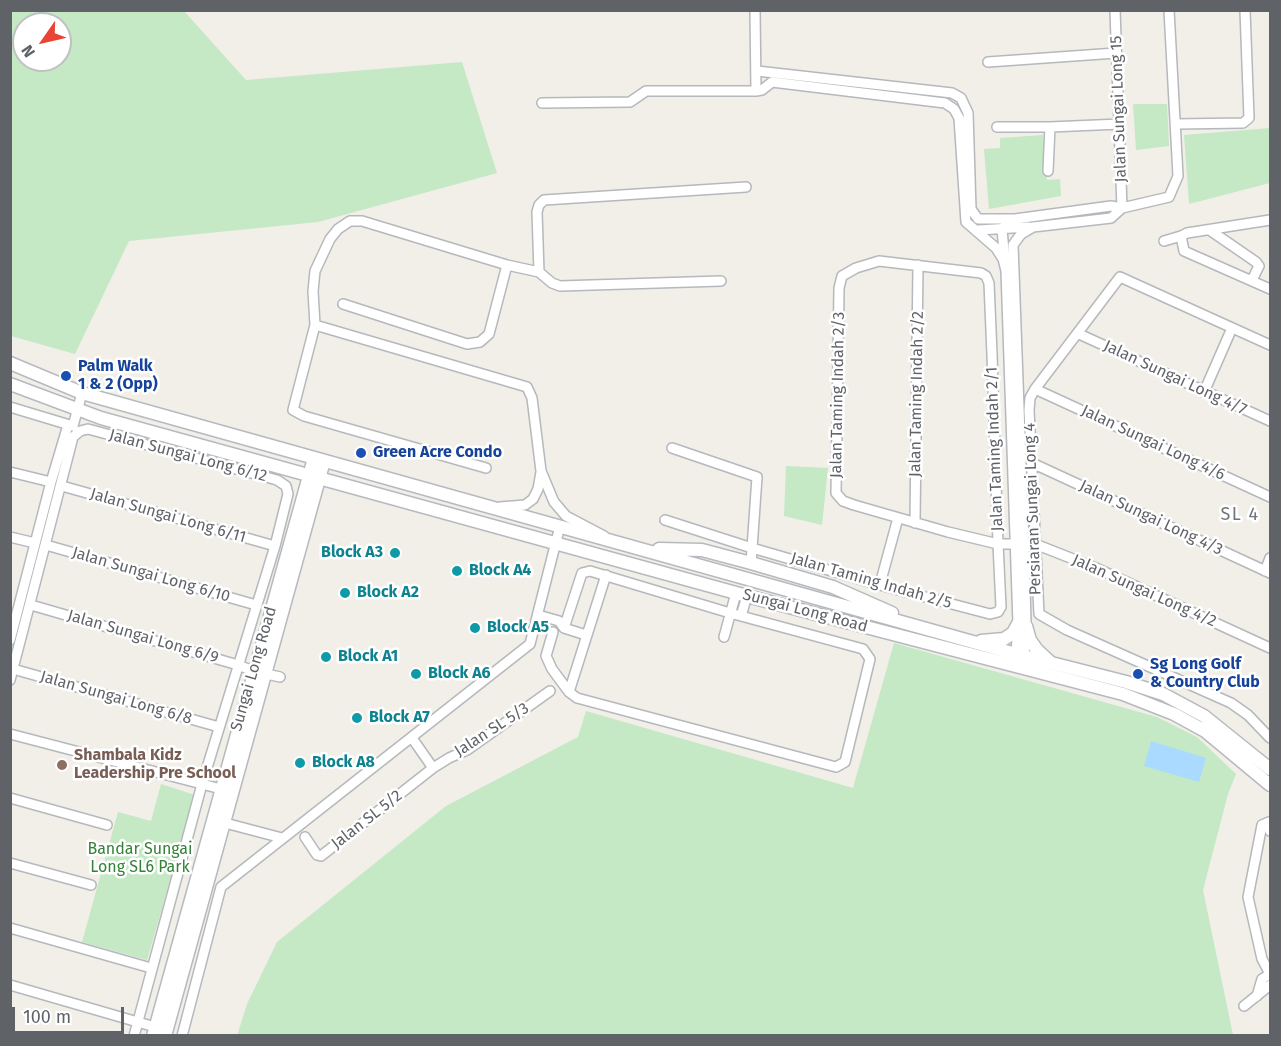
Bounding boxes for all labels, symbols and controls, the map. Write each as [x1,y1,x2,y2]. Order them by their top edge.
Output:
north arrow [12,12,72,72]
street label: Jalan Sungai Long 15 [1107,35,1131,183]
text: N [17,42,39,61]
street label: Jalan Taming Indah 2/2 [906,311,928,477]
street label: Jalan Taming Indah 2/3 [827,312,849,478]
street label: Jalan Sungai Long 4/7 [1100,336,1250,420]
place label: Palm Walk 1 & 2 (Opp) [78,357,158,395]
street label: Jalan Taming Indah 2/1 [983,366,1007,532]
marker: Palm Walk 1 & 2 (Opp) [59,369,73,383]
street label: Jalan Sungai Long 4/6 [1078,401,1228,485]
street label: Persiaran Sungai Long 4 [1020,423,1046,595]
street label: Jalan Sungai Long 6/12 [107,426,269,486]
place label: Green Acre Condo [373,443,502,463]
marker: Green Acre Condo [354,446,368,460]
street label: Jalan Sungai Long 4/3 [1076,476,1226,560]
street label: Jalan Sungai Long 6/11 [88,485,248,547]
district label: SL 4 [1220,504,1260,526]
street label: Jalan Sungai Long 6/10 [70,543,232,607]
place label: Block A3 [321,543,383,563]
marker: Block A3 [388,546,402,560]
street label: Jalan Taming Indah 2/5 [788,549,954,613]
street label: Jalan Sungai Long 4/2 [1069,551,1219,631]
place label: Block A4 [469,561,531,581]
marker: Block A4 [450,564,464,578]
place label: Block A2 [357,583,419,603]
street label: Sungai Long Road [740,585,870,637]
marker: Block A2 [338,586,352,600]
street label: Sungai Long Road [227,605,281,733]
street label: Jalan Sungai Long 6/9 [65,606,221,668]
place label: Block A5 [487,618,549,638]
marker: Block A5 [468,621,482,635]
place label: Block A1 [338,647,398,667]
marker: Block A1 [319,650,333,664]
place label: Sg Long Golf & Country Club [1150,655,1260,693]
place label: Block A6 [428,664,491,684]
street label: Jalan Sungai Long 6/8 [38,667,194,729]
marker: Block A6 [409,667,423,681]
marker: Sg Long Golf & Country Club [1131,667,1145,681]
street label: Jalan SL 5/3 [451,699,533,761]
place label: Block A7 [369,708,430,728]
marker: Block A7 [350,711,364,725]
place label: Shambala Kidz Leadership Pre School [74,746,236,784]
place label: Block A8 [312,753,375,773]
marker: Block A8 [293,756,307,770]
marker: Shambala Kidz Leadership Pre School [55,758,69,772]
street label: Jalan SL 5/2 [328,786,406,854]
park label: Bandar Sungai Long SL6 Park [87,840,193,878]
scale bar [15,995,128,1033]
text: 100 m [23,1006,71,1028]

